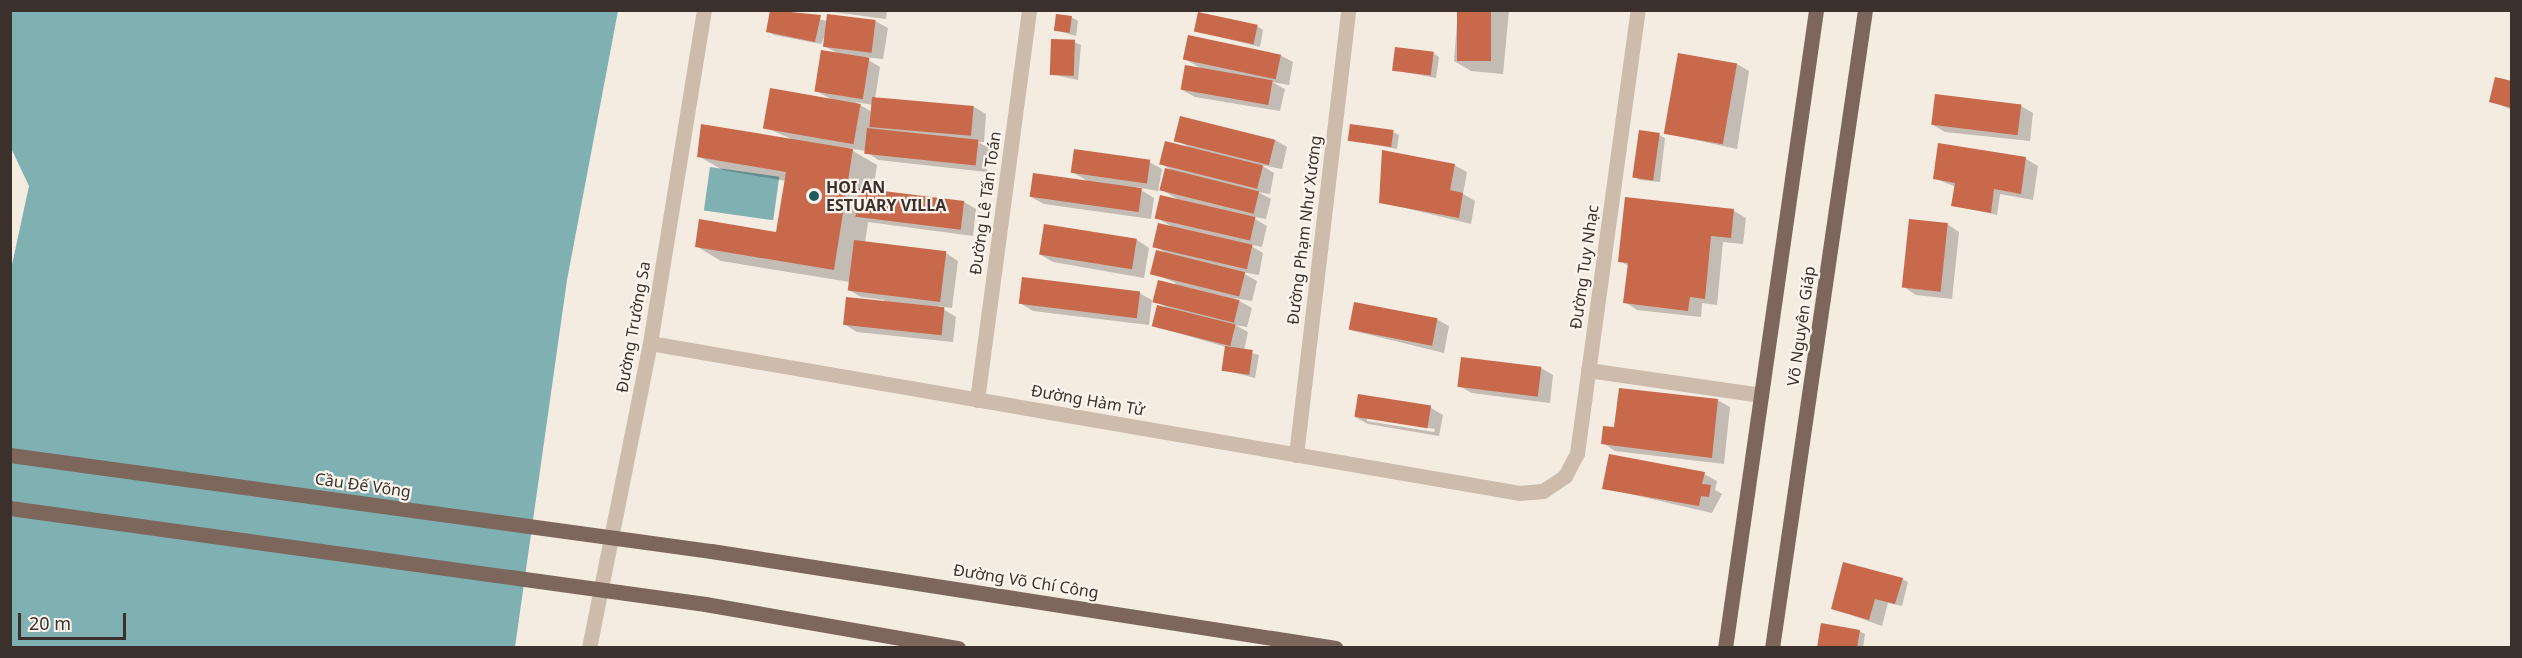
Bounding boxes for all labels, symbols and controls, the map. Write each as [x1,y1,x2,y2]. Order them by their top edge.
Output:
street label: Đường Lê Tấn Toán [965,130,1005,276]
street label: Đường Phạm Như Xương [1283,134,1325,326]
place label: HOI AN ESTUARY VILLA [826,177,946,215]
marker: HOI AN ESTUARY VILLA [807,189,821,203]
street label: Đường Tuy Nhạc [1566,204,1602,330]
street label: Đường Trường Sa [612,260,654,394]
street label: Võ Nguyên Giáp [1783,265,1819,387]
street label: Đường Hàm Tử [1030,381,1146,419]
street label: Cầu Đế Võng [314,469,412,501]
street label: Đường Võ Chí Công [952,560,1100,602]
scale bar [21,601,129,639]
text: 20 m [29,611,71,635]

